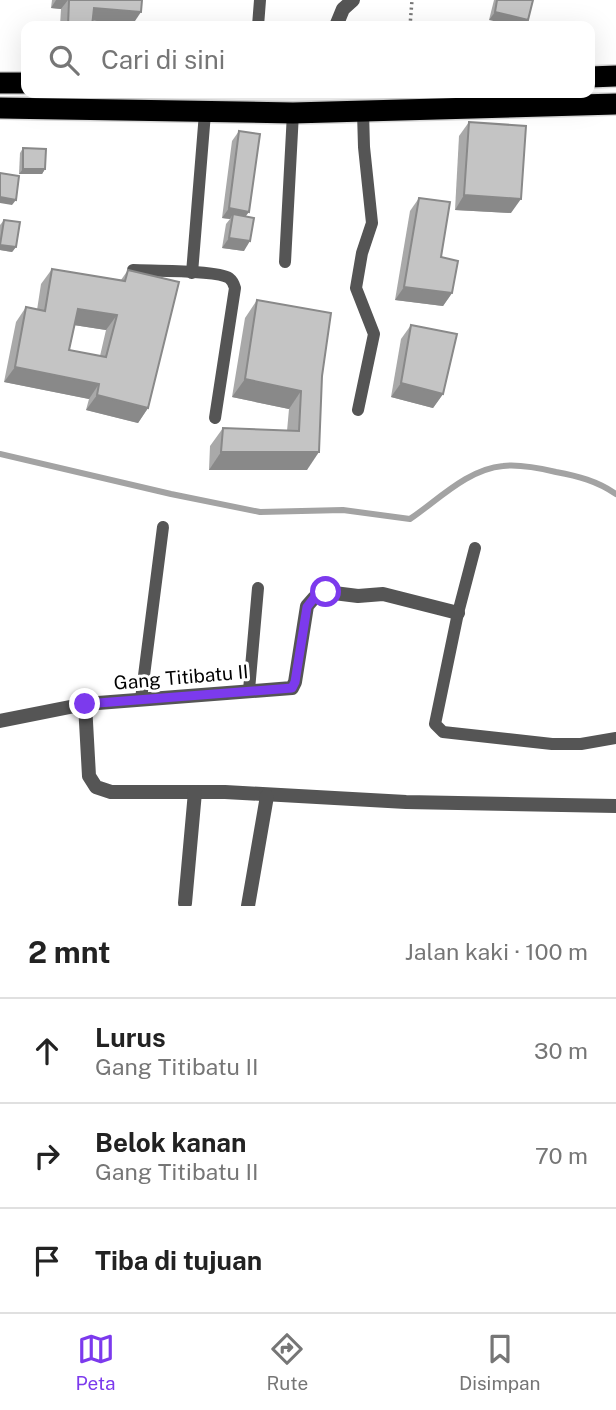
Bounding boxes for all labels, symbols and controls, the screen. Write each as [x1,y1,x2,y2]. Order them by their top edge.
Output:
search box [21,21,595,98]
icon: search [45,41,83,79]
text: Cari di sini [101,44,225,75]
route start [310,576,341,607]
street label: Gang Titibatu II [113,660,249,694]
route end [69,688,100,719]
text: 2 mnt [28,934,110,970]
text: Jalan kaki · 100 m [405,938,588,965]
text: Lurus [95,1022,166,1053]
icon: ahead [28,1032,66,1070]
text: 30 m [534,1037,588,1064]
text: Gang Titibatu II [95,1053,258,1080]
text: Belok kanan [95,1127,246,1158]
icon: right [28,1137,66,1175]
text: 70 m [535,1142,588,1169]
text: Gang Titibatu II [95,1158,258,1185]
icon: arrive [28,1242,66,1280]
text: Tiba di tujuan [95,1245,262,1276]
tab: Peta [75,1330,116,1394]
tab: Rute [267,1330,308,1394]
tab: Disimpan [459,1330,541,1394]

